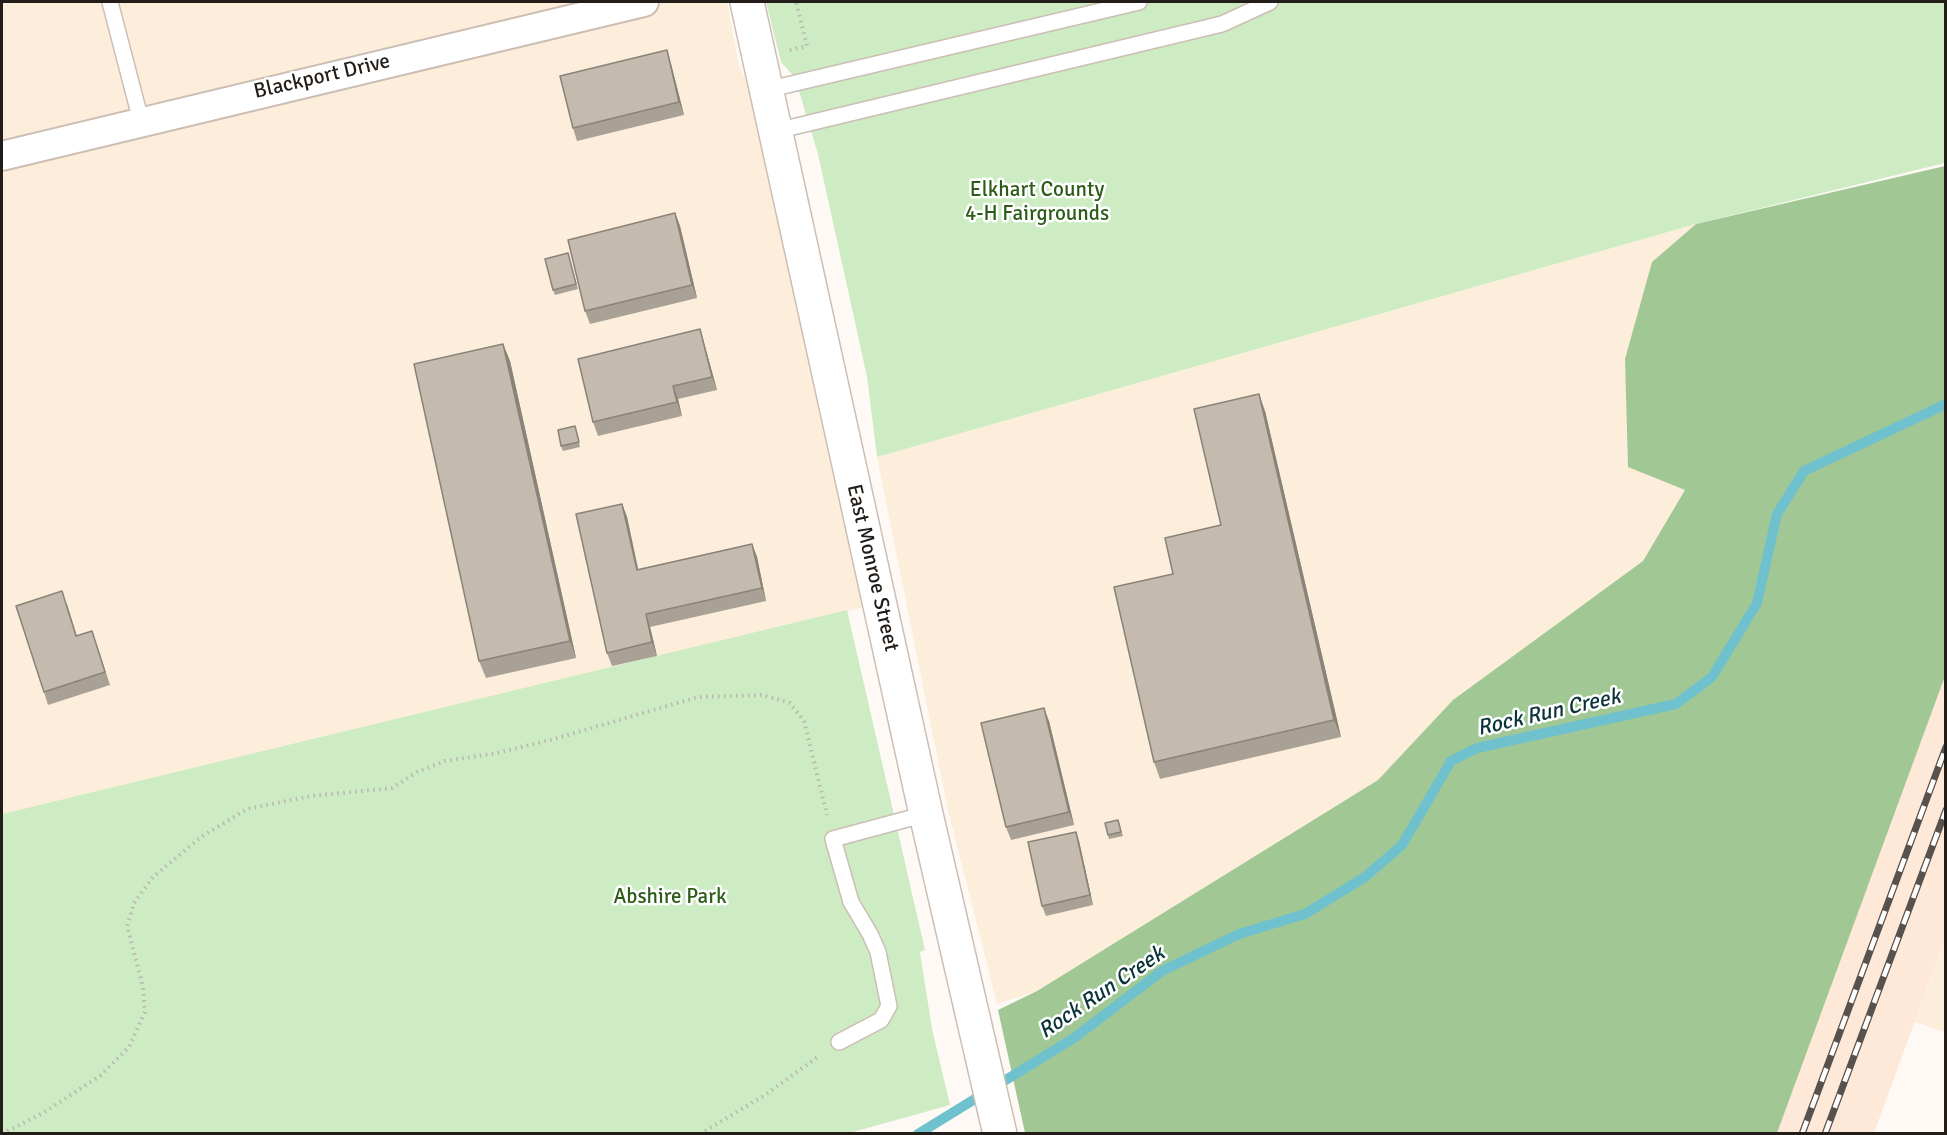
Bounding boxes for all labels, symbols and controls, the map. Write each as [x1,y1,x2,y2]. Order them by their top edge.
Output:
street label: Blackport Drive [251,49,393,105]
park label: Elkhart County 4-H Fairgrounds [965,177,1109,227]
street label: East Monroe Street [840,482,904,654]
water label: Rock Run Creek [1475,684,1623,742]
park label: Abshire Park [613,884,727,910]
water label: Rock Run Creek [1034,941,1170,1045]

